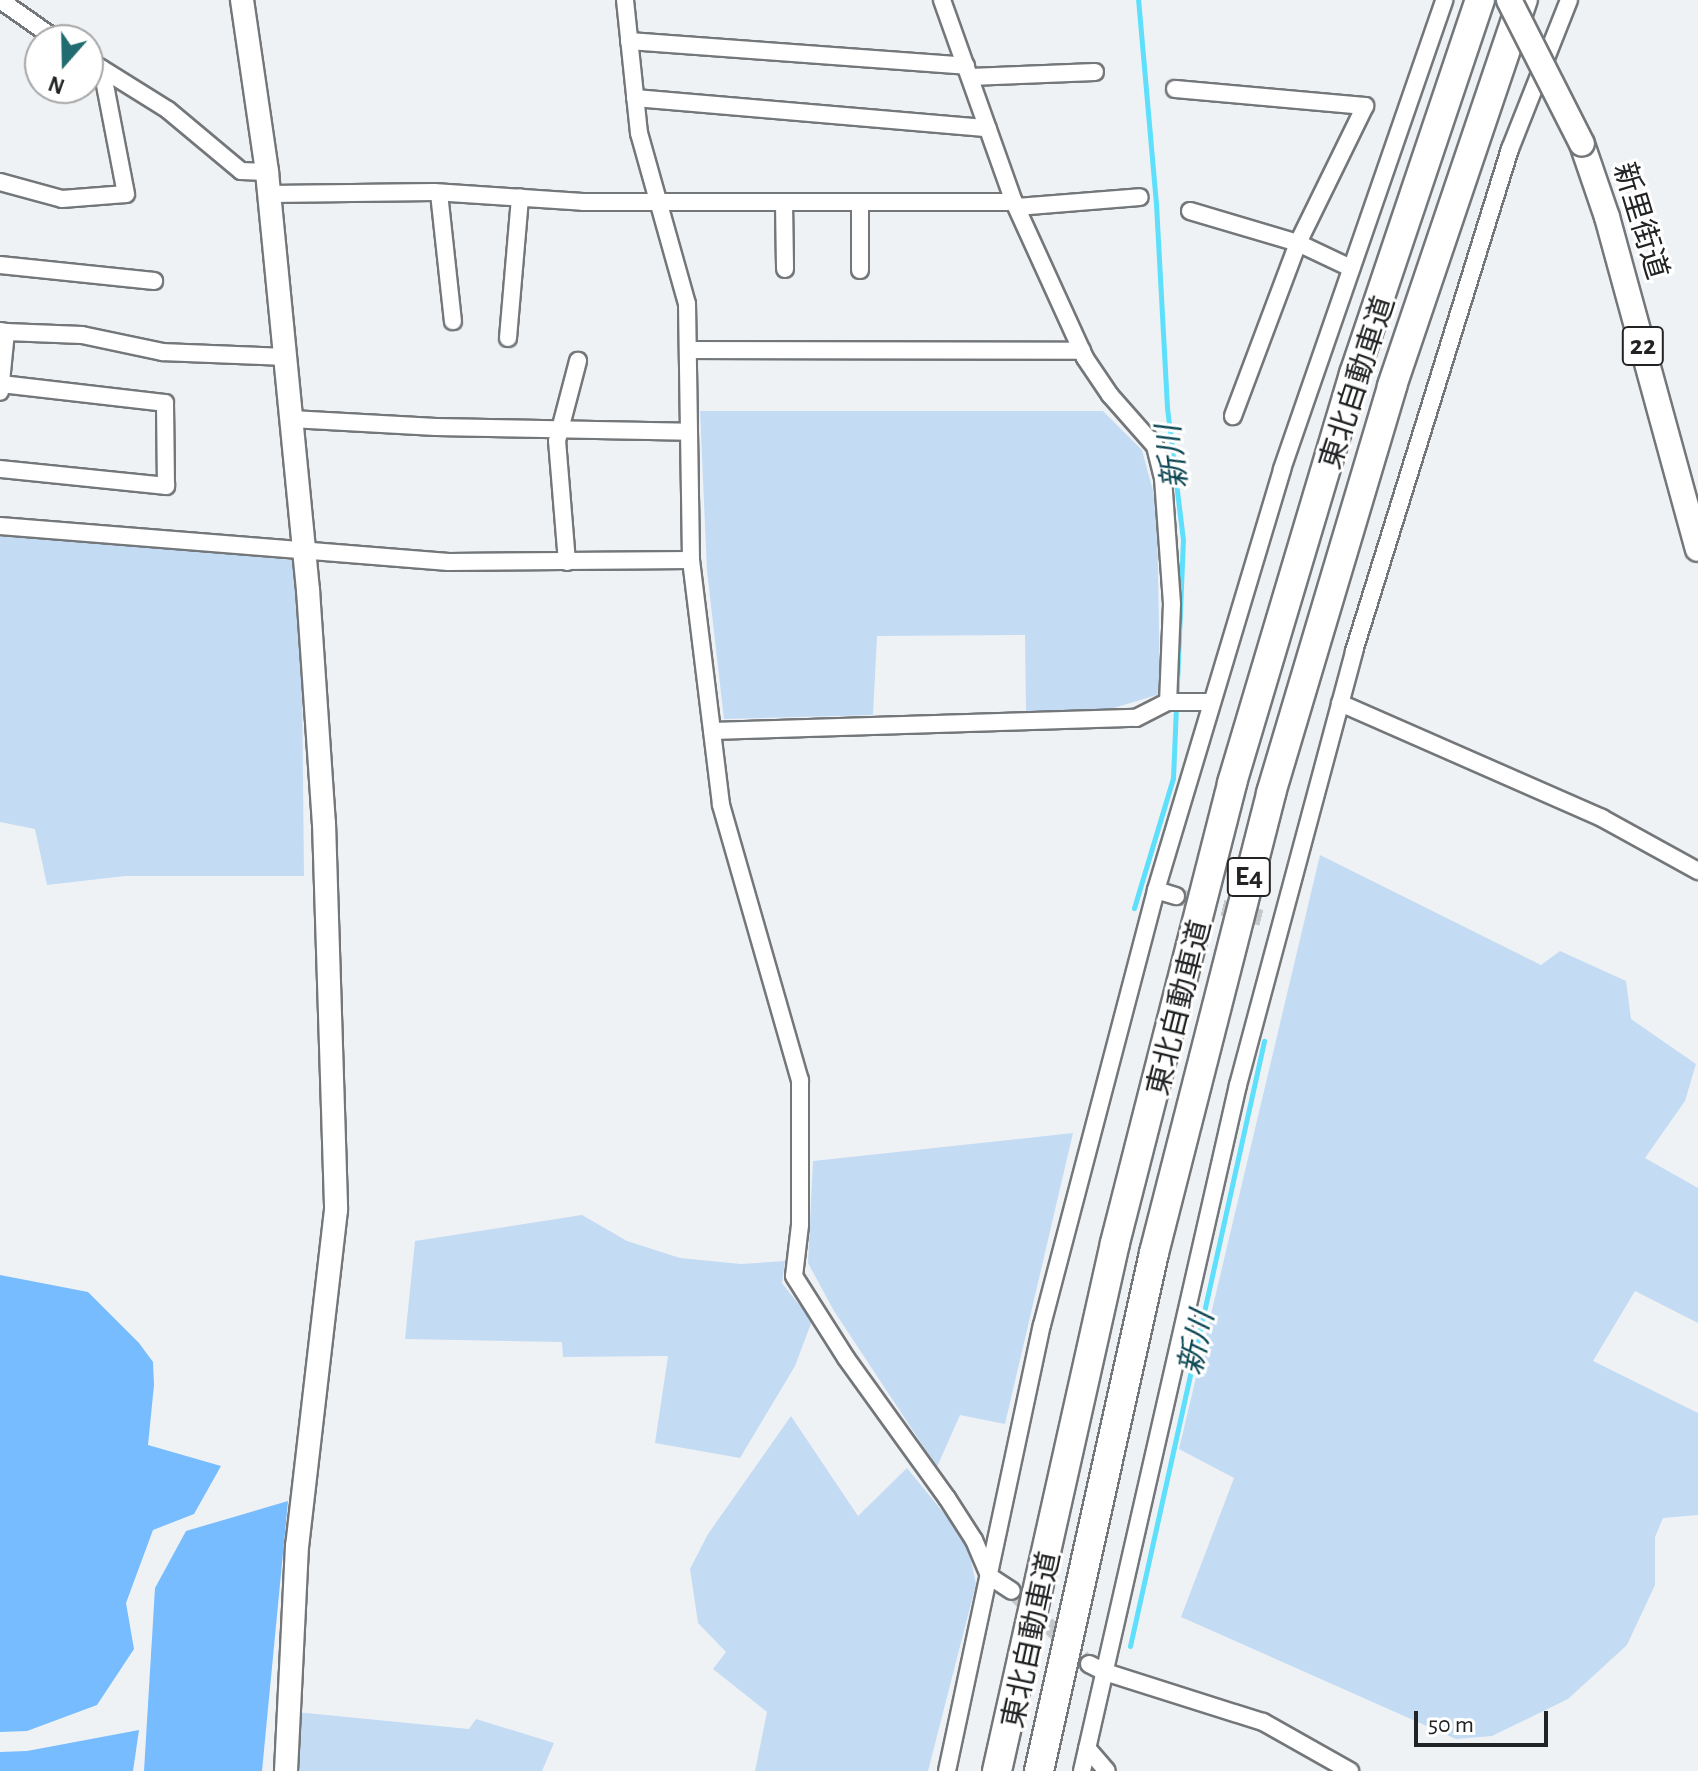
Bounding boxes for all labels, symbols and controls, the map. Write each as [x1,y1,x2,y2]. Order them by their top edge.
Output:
north arrow [24,24,104,104]
text: N [46,72,67,98]
street label: 新里街道 [1605,158,1675,284]
street label: 東北自動車道 [1313,292,1403,474]
road number: 22 [1621,322,1665,370]
water label: 新川 [1150,423,1196,491]
road number: E4 [1225,853,1273,901]
street label: 東北自動車道 [1141,916,1219,1100]
water label: 新川 [1172,1308,1222,1378]
street label: 東北自動車道 [996,1548,1068,1732]
scale bar [1418,1695,1552,1745]
text: 50 m [1428,1713,1474,1737]

